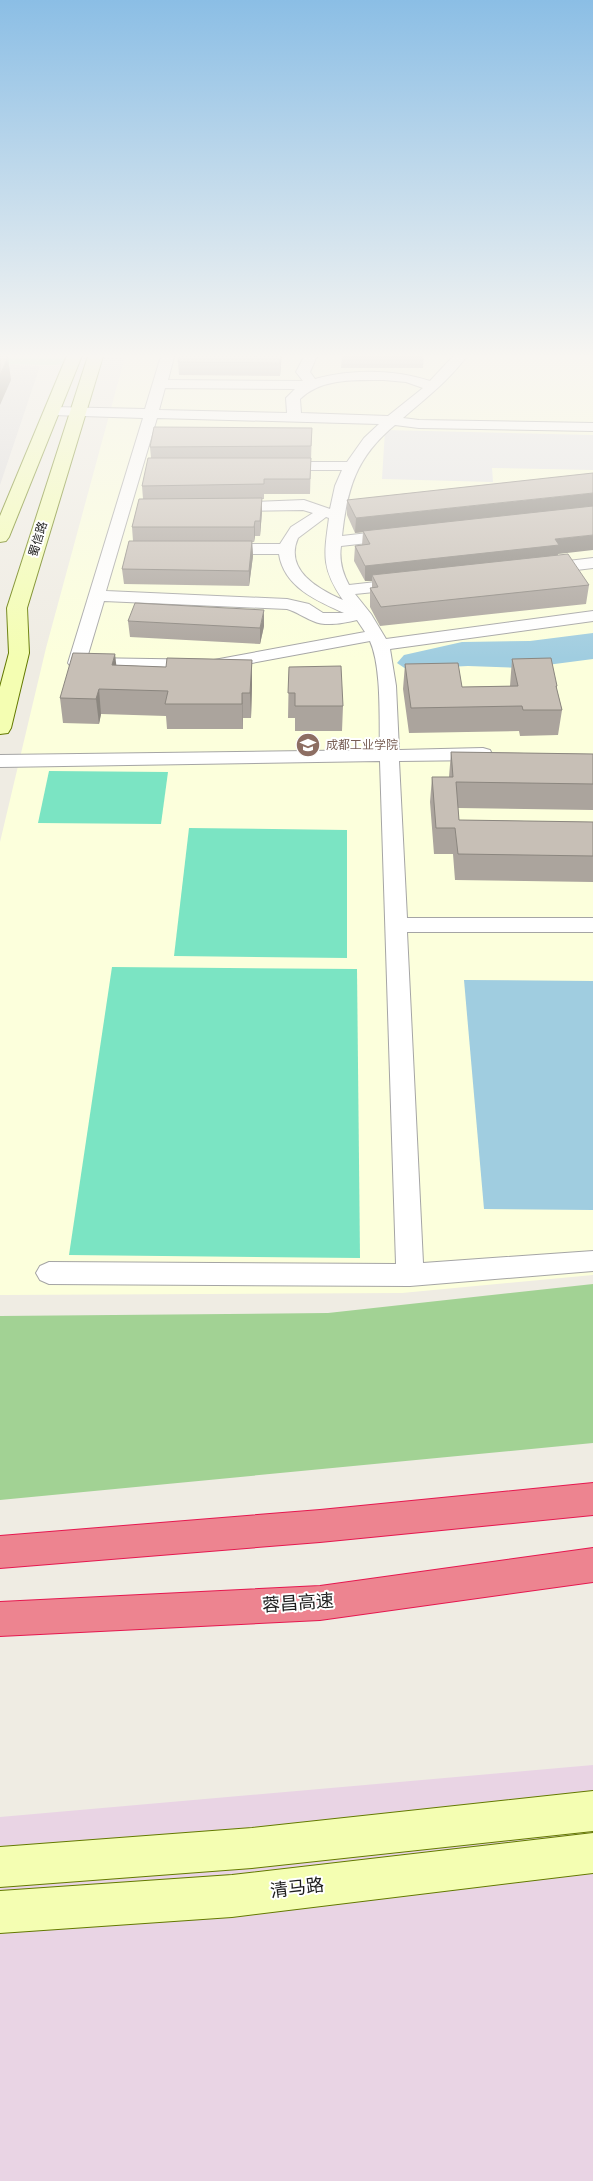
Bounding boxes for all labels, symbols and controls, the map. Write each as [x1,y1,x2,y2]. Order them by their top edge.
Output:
street label: 蜀信路 [25,519,50,558]
school or university icon: 成都工业学院 [295,732,321,758]
place label: 成都工业学院 [326,737,398,752]
street label: 蓉昌高速 [261,1589,335,1616]
street label: 清马路 [269,1873,325,1902]

